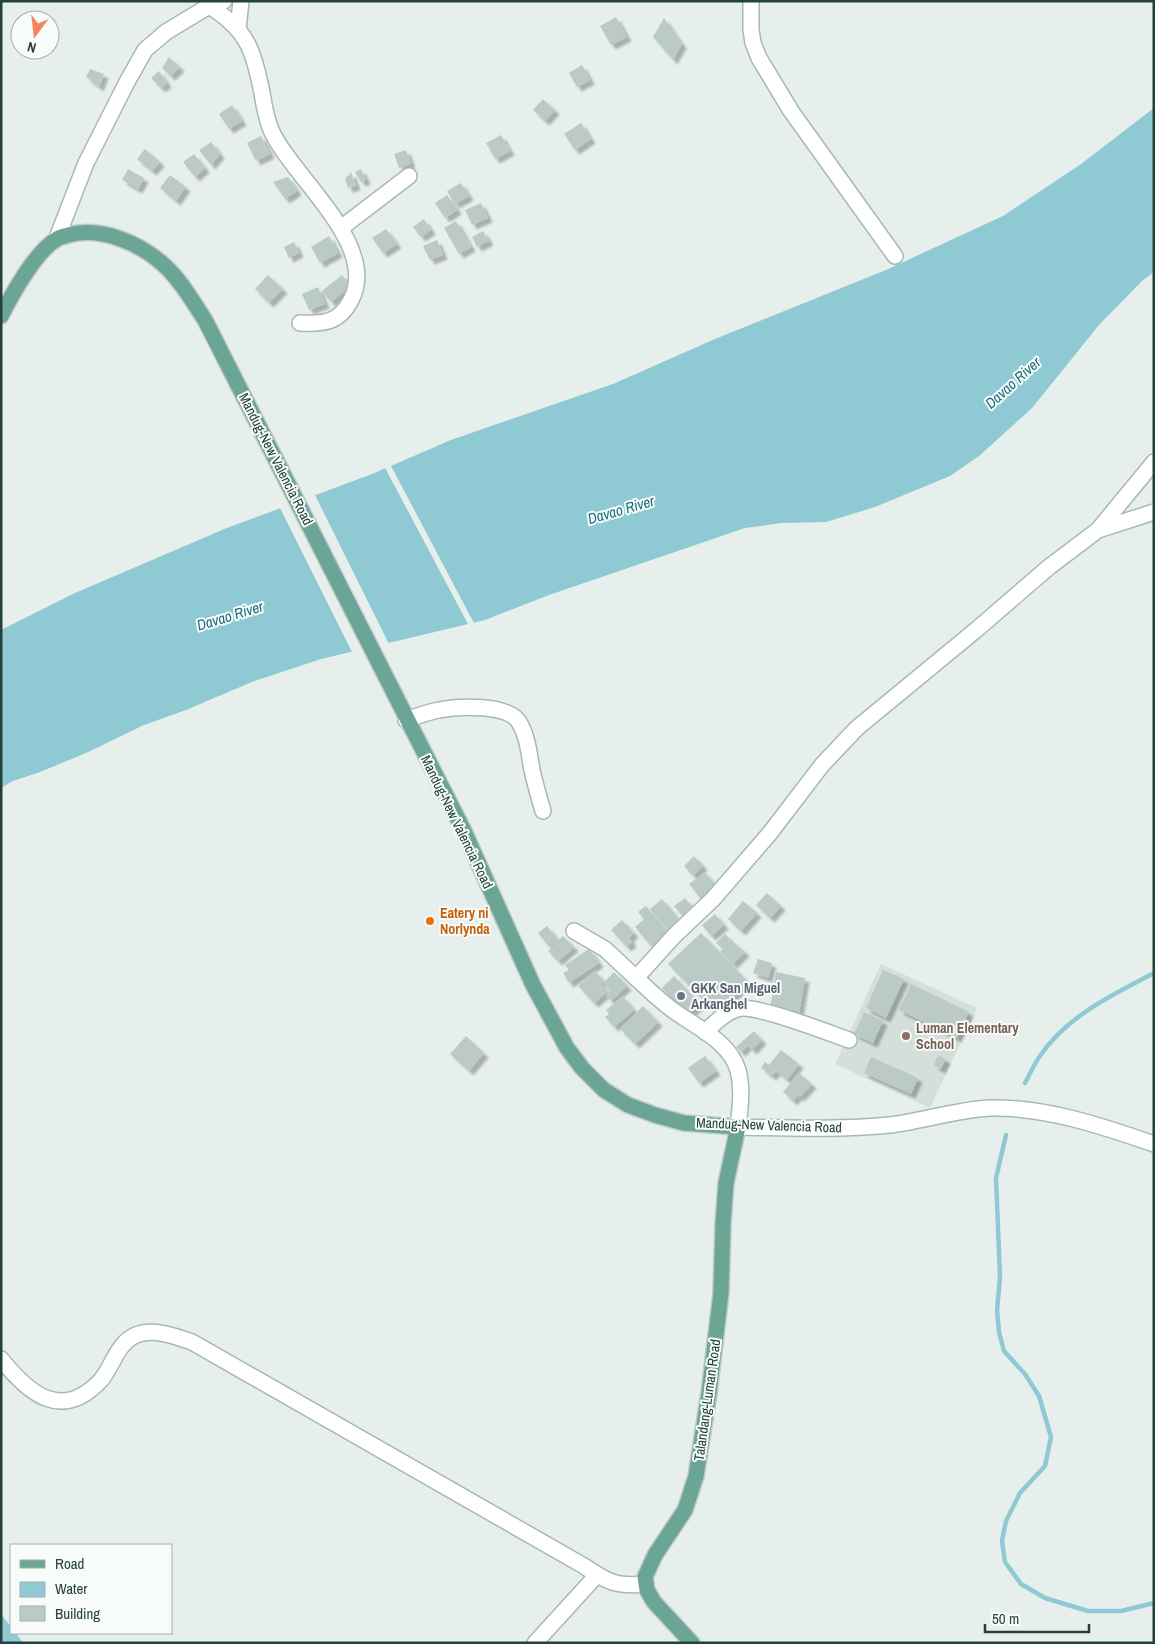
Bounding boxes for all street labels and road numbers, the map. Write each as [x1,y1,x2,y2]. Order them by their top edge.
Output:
street label: Mandug-New Valencia Road [235,390,317,528]
street label: Mandug-New Valencia Road [417,752,497,892]
street label: Mandug-New Valencia Road [696,1113,842,1137]
street label: Talandang-Luman Road [690,1338,724,1462]

